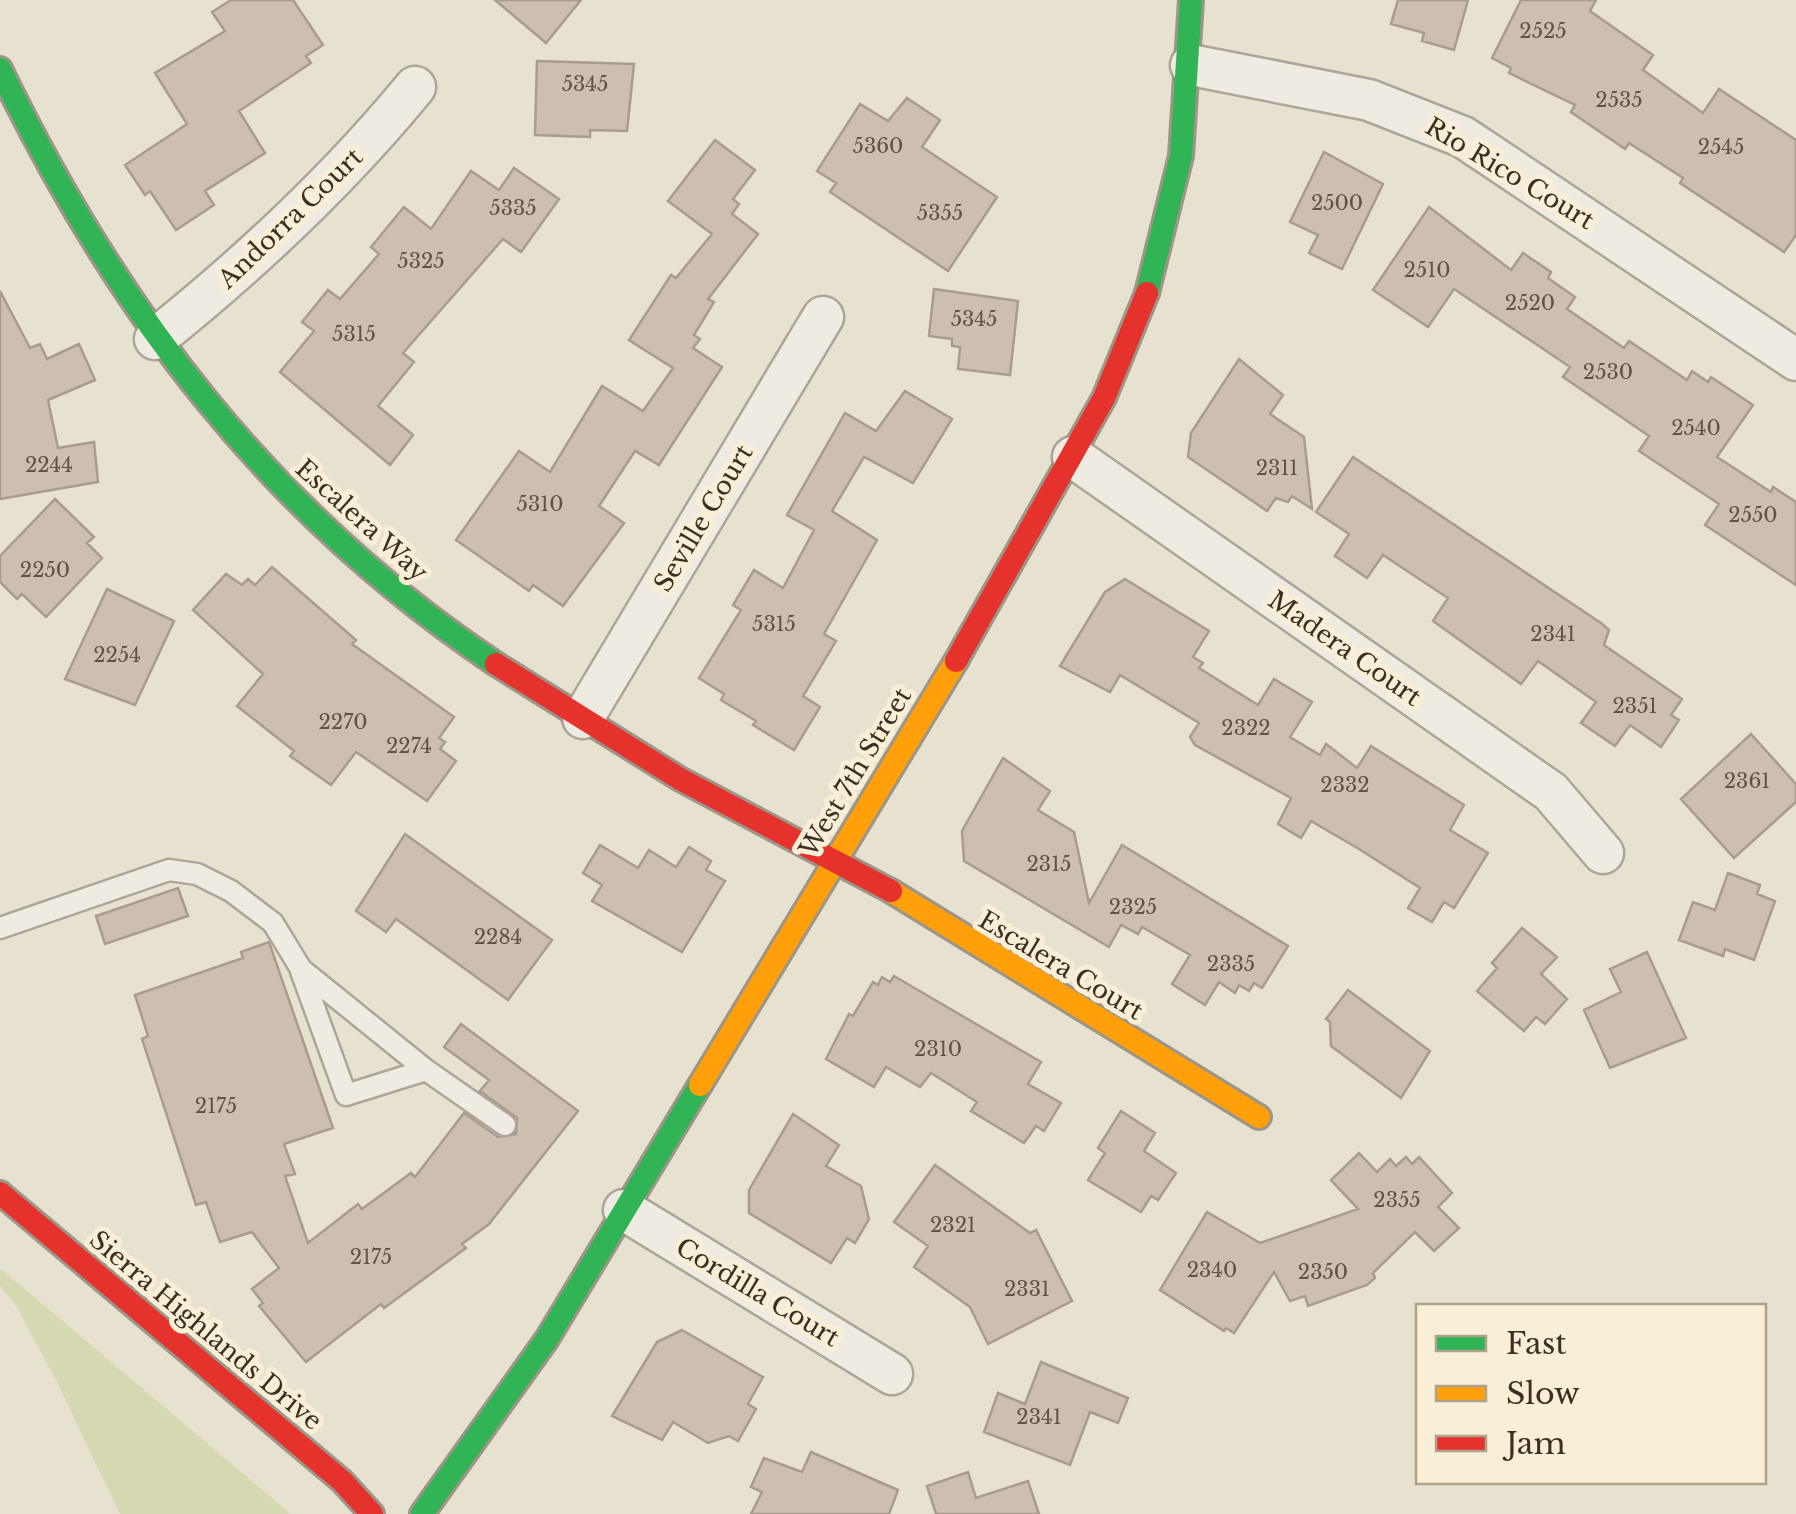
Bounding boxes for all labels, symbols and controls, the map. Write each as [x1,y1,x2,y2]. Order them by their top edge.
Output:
house number: 2525 [1519,19,1567,43]
house number: 5345 [562,72,608,96]
house number: 2535 [1595,88,1643,112]
street label: Rio Rico Court [1420,111,1600,236]
house number: 5360 [853,134,903,158]
house number: 2545 [1698,135,1744,159]
street label: Andorra Court [211,141,369,296]
house number: 2500 [1311,191,1363,215]
house number: 5335 [489,196,537,220]
house number: 5355 [917,201,963,225]
house number: 5325 [397,249,445,273]
house number: 2510 [1404,258,1450,282]
house number: 2520 [1505,291,1555,315]
house number: 5345 [951,307,997,331]
house number: 5315 [332,322,376,346]
house number: 2530 [1583,360,1633,384]
house number: 2540 [1671,416,1721,440]
street label: Seville Court [647,439,760,597]
house number: 2244 [25,453,73,477]
street label: Escalera Way [289,453,434,588]
house number: 2311 [1256,456,1298,480]
house number: 5310 [517,492,563,516]
house number: 2550 [1728,503,1778,527]
house number: 2250 [20,558,70,582]
street label: Madera Court [1262,584,1428,713]
house number: 5315 [752,612,796,636]
house number: 2341 [1530,622,1576,646]
house number: 2254 [93,643,141,667]
street label: West 7th Street [792,682,918,863]
house number: 2351 [1613,694,1657,718]
house number: 2270 [319,710,367,734]
house number: 2322 [1221,716,1271,740]
house number: 2274 [386,734,432,758]
house number: 2361 [1724,769,1770,793]
house number: 2332 [1320,773,1370,797]
house number: 2315 [1027,852,1071,876]
house number: 2325 [1109,895,1157,919]
street label: Escalera Court [973,904,1149,1027]
house number: 2284 [474,925,522,949]
house number: 2335 [1207,952,1255,976]
house number: 2310 [914,1037,962,1061]
house number: 2175 [195,1094,237,1118]
house number: 2355 [1373,1188,1421,1212]
house number: 2321 [930,1213,976,1237]
street label: Sierra Highlands Drive [83,1224,328,1437]
street label: Cordilla Court [670,1231,845,1354]
house number: 2175 [350,1245,392,1269]
house number: 2340 [1187,1258,1237,1282]
house number: 2350 [1298,1260,1348,1284]
house number: 2331 [1004,1277,1050,1301]
legend [1416,1304,1766,1484]
text: Fast [1506,1325,1567,1362]
text: Slow [1506,1375,1580,1412]
house number: 2341 [1016,1405,1062,1429]
text: Jam [1502,1425,1566,1462]

